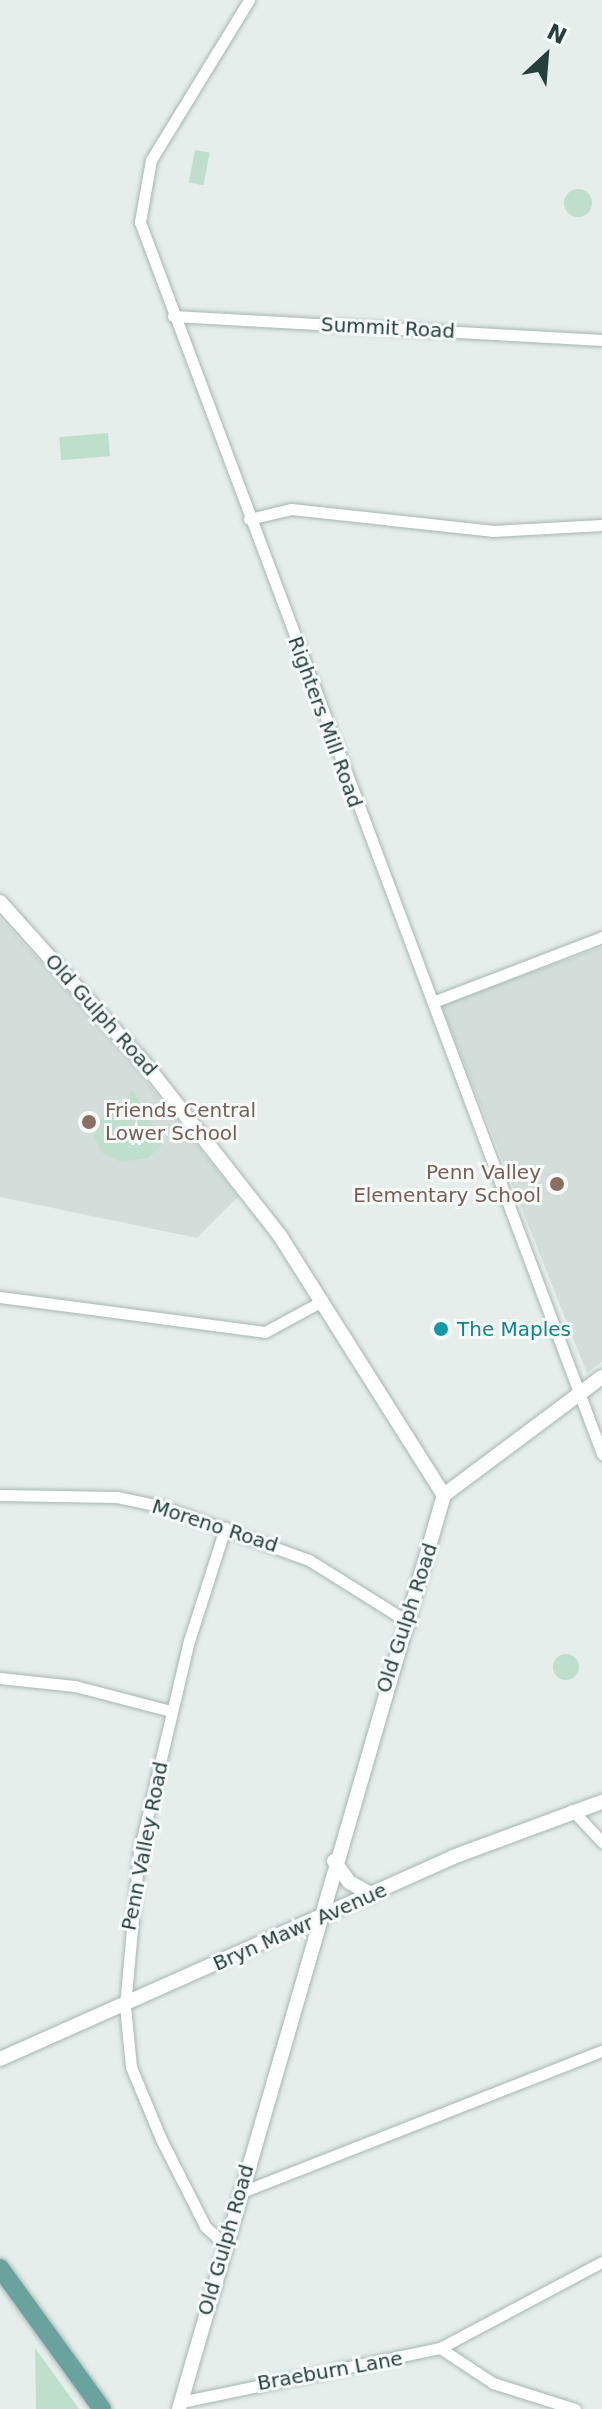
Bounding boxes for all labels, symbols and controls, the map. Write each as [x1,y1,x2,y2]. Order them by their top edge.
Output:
north arrow [506,16,586,96]
text: N [543,19,570,49]
street label: Summit Road [320,313,456,343]
street label: Righters Mill Road [283,633,367,811]
street label: Old Gulph Road [40,949,162,1081]
place label: Friends Central Lower School [105,1098,256,1145]
marker: Friends Central Lower School [80,1113,98,1131]
place label: Penn Valley Elementary School [353,1160,541,1207]
marker: Penn Valley Elementary School [548,1175,566,1193]
place label: The Maples [457,1317,571,1341]
marker: The Maples [432,1320,450,1338]
street label: Moreno Road [149,1494,281,1558]
street label: Old Gulph Road [371,1540,443,1696]
street label: Penn Valley Road [117,1760,173,1932]
street label: Bryn Mawr Avenue [209,1878,391,1976]
street label: Old Gulph Road [193,2162,259,2318]
street label: Braeburn Lane [255,2346,405,2396]

